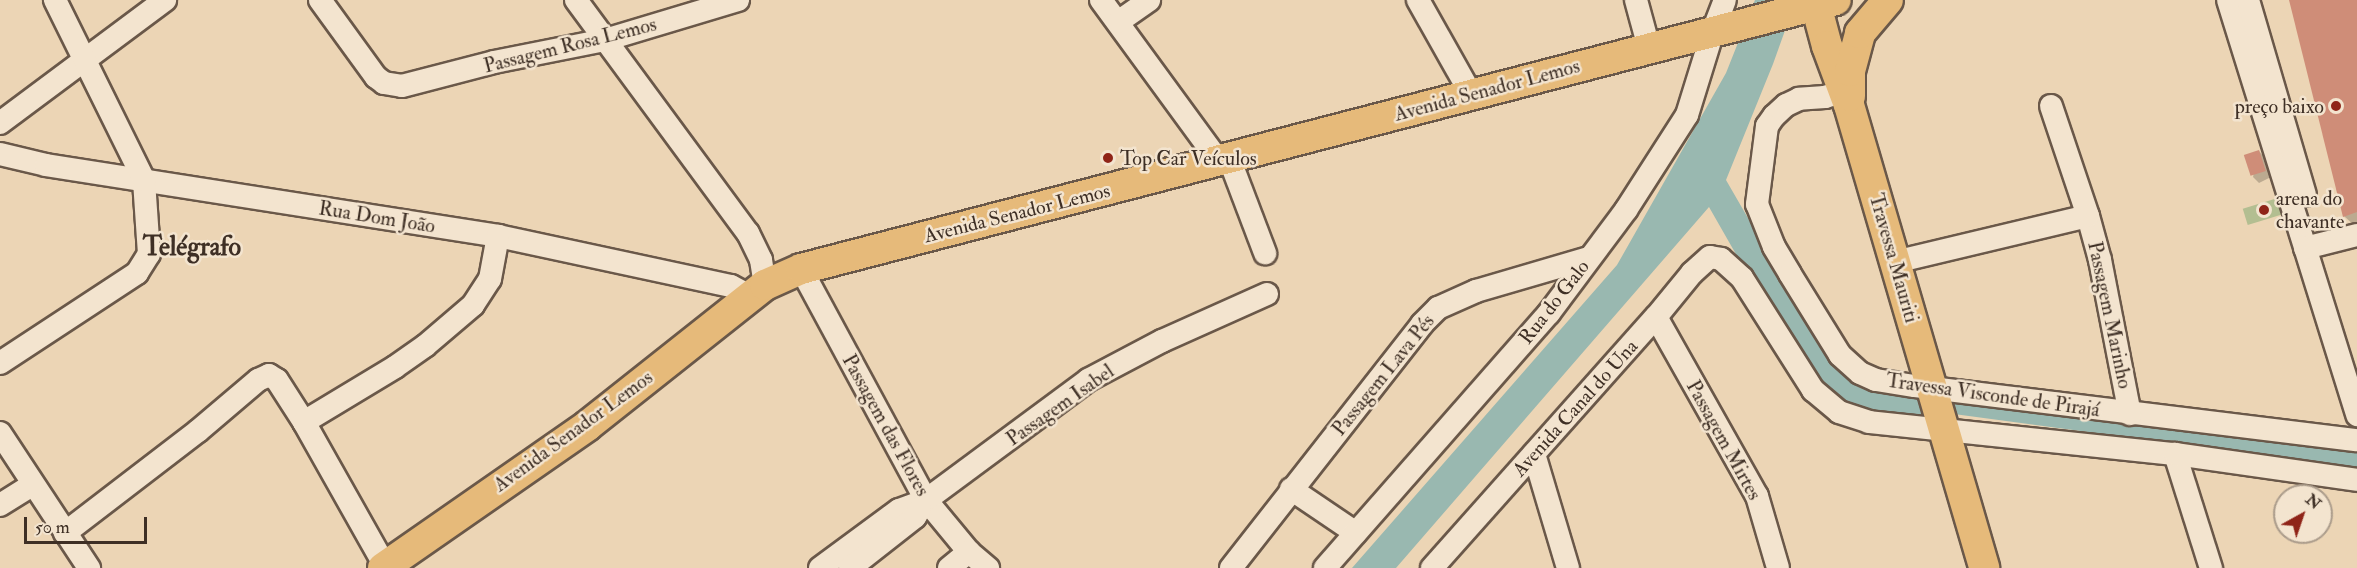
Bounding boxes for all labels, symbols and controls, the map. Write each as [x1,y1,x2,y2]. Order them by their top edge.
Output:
street label: Passagem Rosa Lemos [481,12,659,78]
street label: Avenida Senador Lemos [1392,54,1582,126]
place label: preço baixo [2235,94,2324,118]
marker: preço baixo [2329,99,2343,113]
place label: Top Car Veículos [1120,146,1257,170]
marker: Top Car Veículos [1101,151,1115,165]
street label: Avenida Senador Lemos [922,178,1112,248]
place label: arena do chavante [2276,186,2344,233]
street label: Travessa Mauriti [1864,191,1924,325]
street label: Rua Dom João [317,196,437,238]
marker: arena do chavante [2257,203,2271,217]
district label: Telégrafo [143,232,241,264]
street label: Passagem Marinho [2083,239,2137,391]
street label: Rua do Galo [1514,255,1594,349]
street label: Passagem Lava Pés [1327,310,1439,440]
street label: Avenida Canal do Una [1507,335,1643,481]
street label: Passagem das Flores [837,350,935,500]
street label: Passagem Isabel [1002,359,1118,451]
street label: Avenida Senador Lemos [489,365,657,497]
street label: Travessa Visconde de Pirajá [1885,368,2101,422]
street label: Passagem Mirtes [1681,376,1767,504]
north arrow [2273,484,2333,544]
text: N [2301,489,2325,514]
scale bar [27,505,150,543]
text: 50 m [35,516,70,539]

